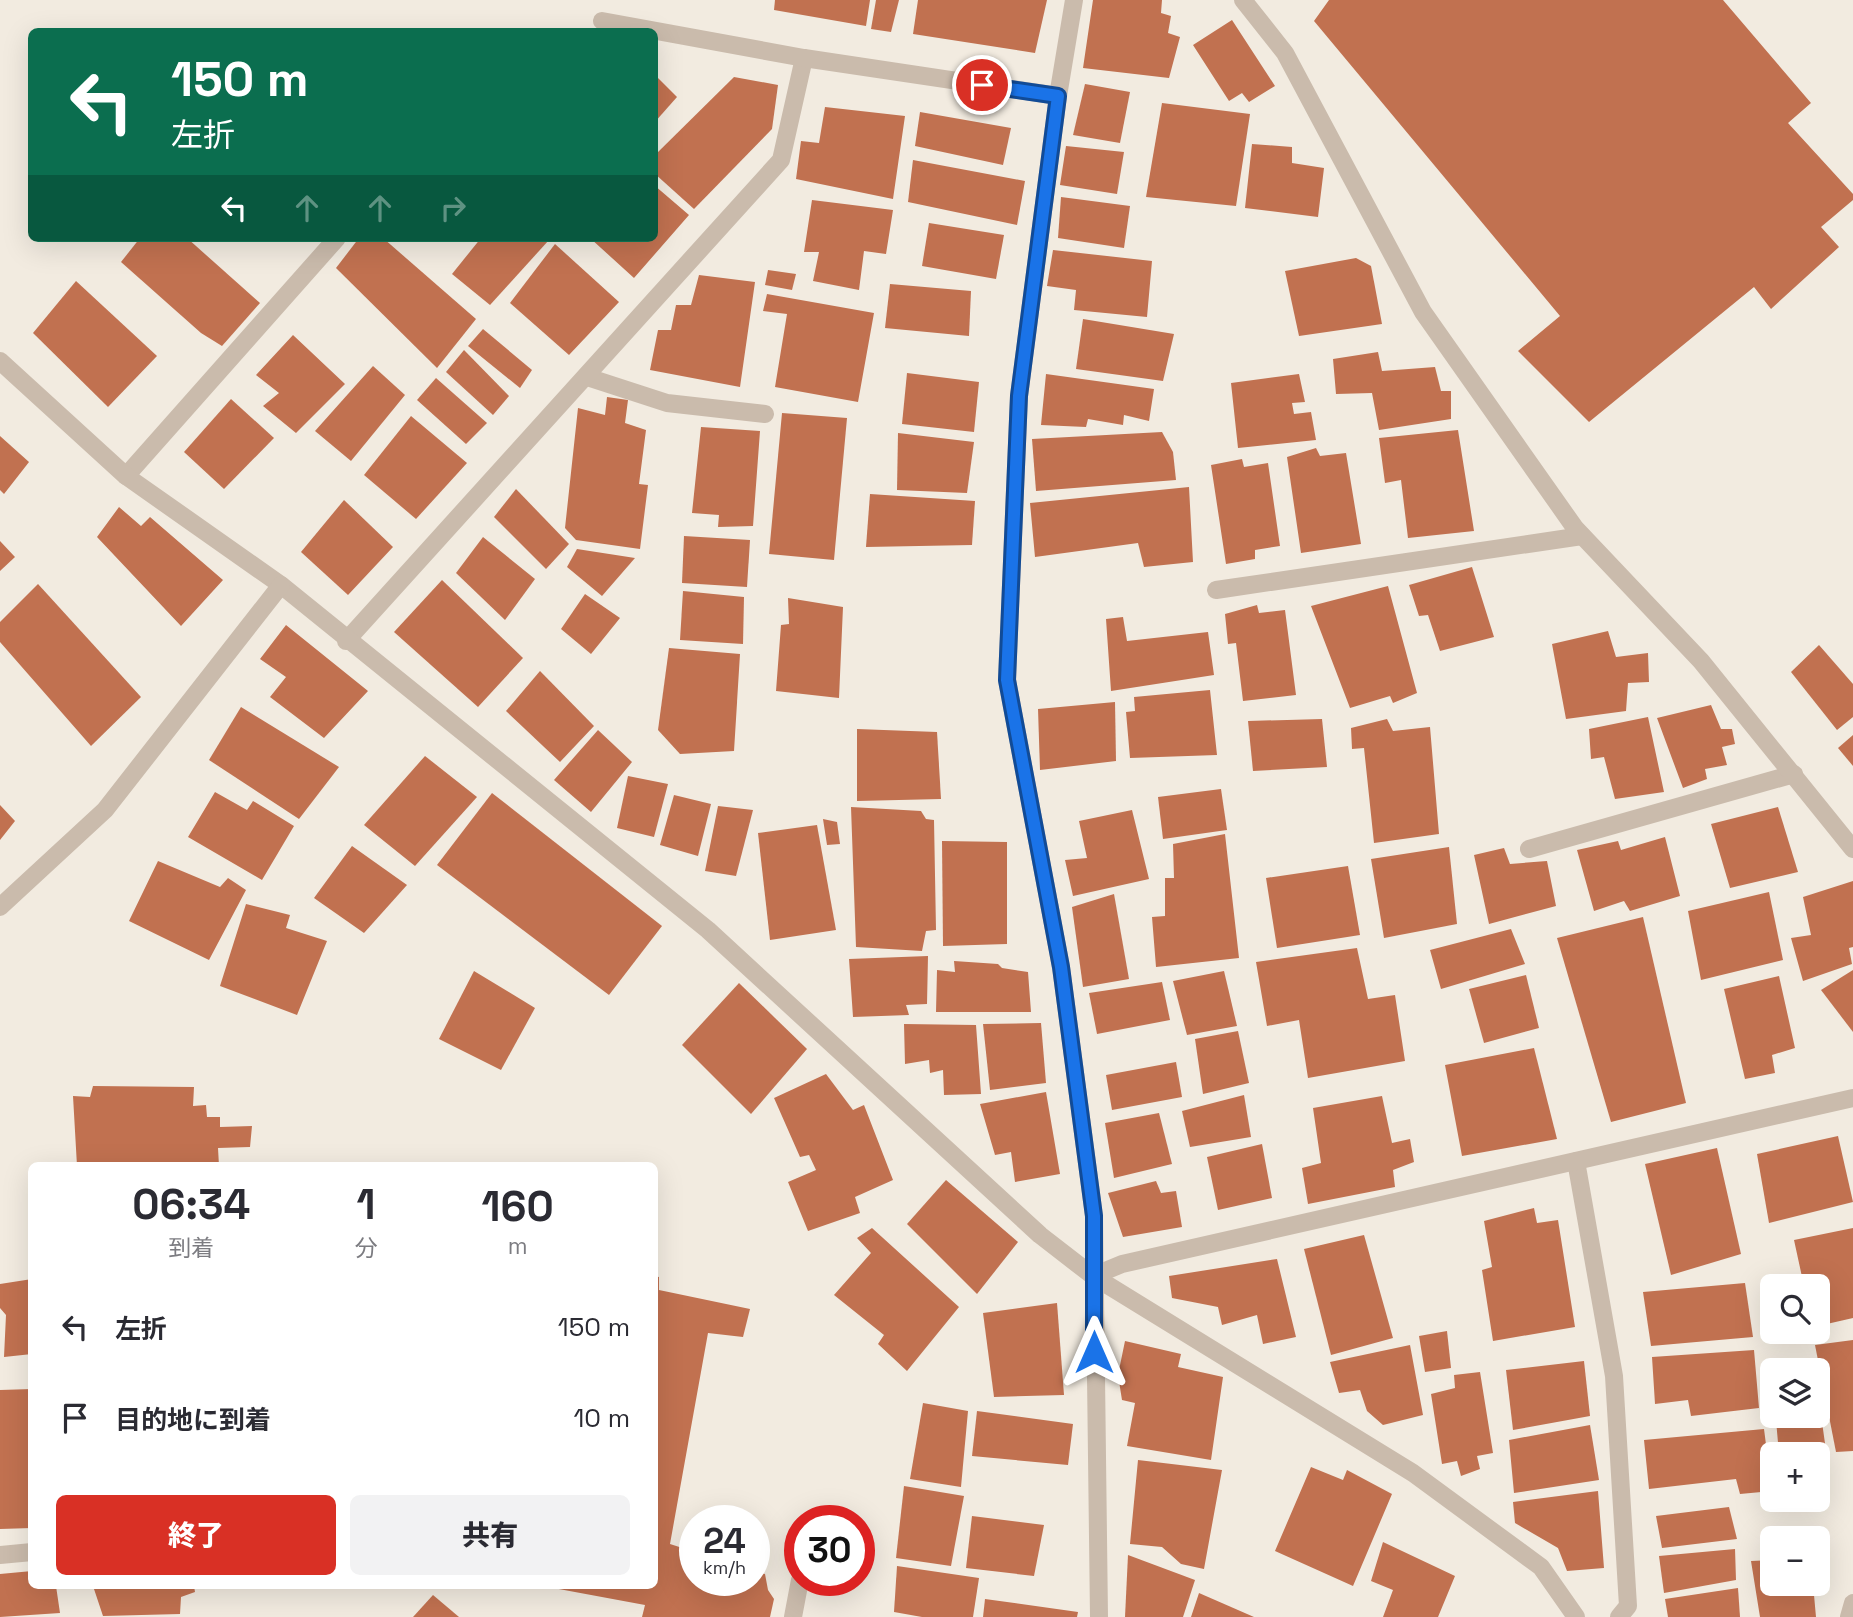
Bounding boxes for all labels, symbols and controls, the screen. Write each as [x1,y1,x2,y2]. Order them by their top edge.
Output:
text: 150 m [171,48,309,110]
pin [952,55,1012,115]
icon: left [56,56,147,147]
icon: arrive [963,66,1001,104]
text: 左折 [171,115,235,155]
icon: left [215,189,253,227]
icon: ahead [288,189,326,227]
icon: ahead [361,189,399,227]
icon: right [434,189,472,227]
text: 06:34 [132,1178,250,1231]
text: 1 [356,1178,375,1231]
text: 160 [482,1180,554,1233]
text: m [508,1231,528,1261]
text: 到着 [168,1233,214,1263]
text: 分 [354,1233,377,1263]
map controls [1760,1274,1830,1596]
button: search [1760,1274,1830,1344]
icon: left [56,1308,94,1346]
text: 150 m [558,1310,630,1344]
text: 左折 [115,1312,167,1346]
position arrow [1057,1315,1131,1389]
button: layers [1760,1358,1830,1428]
icon: arrive [56,1399,94,1437]
text: 10 m [573,1401,630,1435]
text: 目的地に到着 [115,1403,271,1437]
button: + [1760,1442,1830,1512]
button: 終了 [56,1495,336,1575]
button: 共有 [350,1495,630,1575]
speed limit sign: 30 [784,1505,875,1596]
text: 24 [703,1519,746,1563]
button: − [1760,1526,1830,1596]
text: km/h [703,1556,746,1579]

